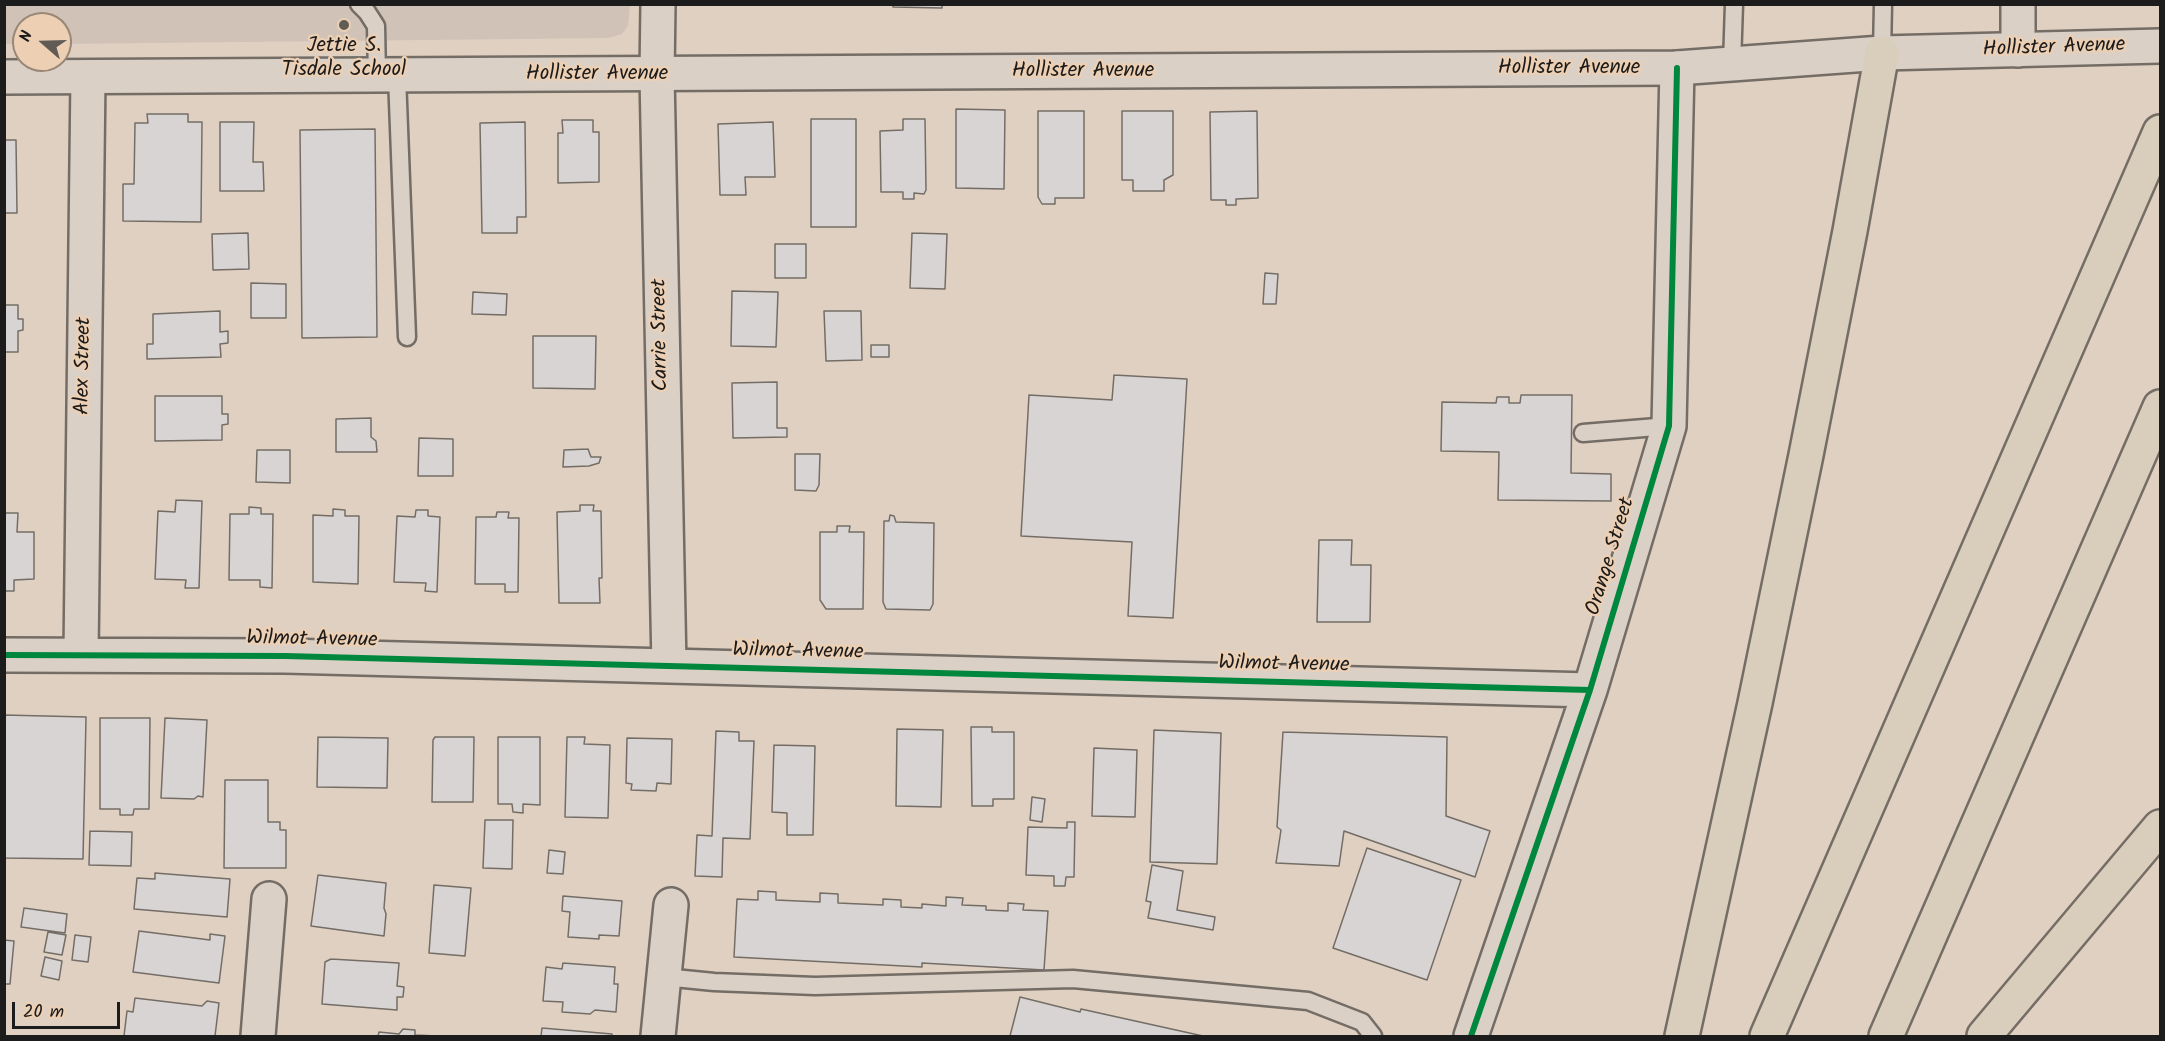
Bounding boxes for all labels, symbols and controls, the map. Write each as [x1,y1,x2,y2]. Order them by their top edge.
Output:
north arrow [12,12,72,72]
marker: Jettie S. Tisdale School [337,18,351,32]
text: N [13,27,40,45]
place label: Jettie S. Tisdale School [282,34,406,84]
street label: Hollister Avenue [1982,34,2126,64]
street label: Hollister Avenue [1498,56,1640,82]
street label: Hollister Avenue [1012,59,1154,85]
street label: Hollister Avenue [526,62,668,88]
street label: Carrie Street [648,279,676,391]
street label: Alex Street [72,317,98,415]
street label: Orange Street [1582,495,1642,619]
street label: Wilmot Avenue [246,627,378,655]
street label: Wilmot Avenue [732,639,864,667]
street label: Wilmot Avenue [1218,652,1350,680]
scale bar [15,990,123,1028]
text: 20 m [23,998,64,1027]

